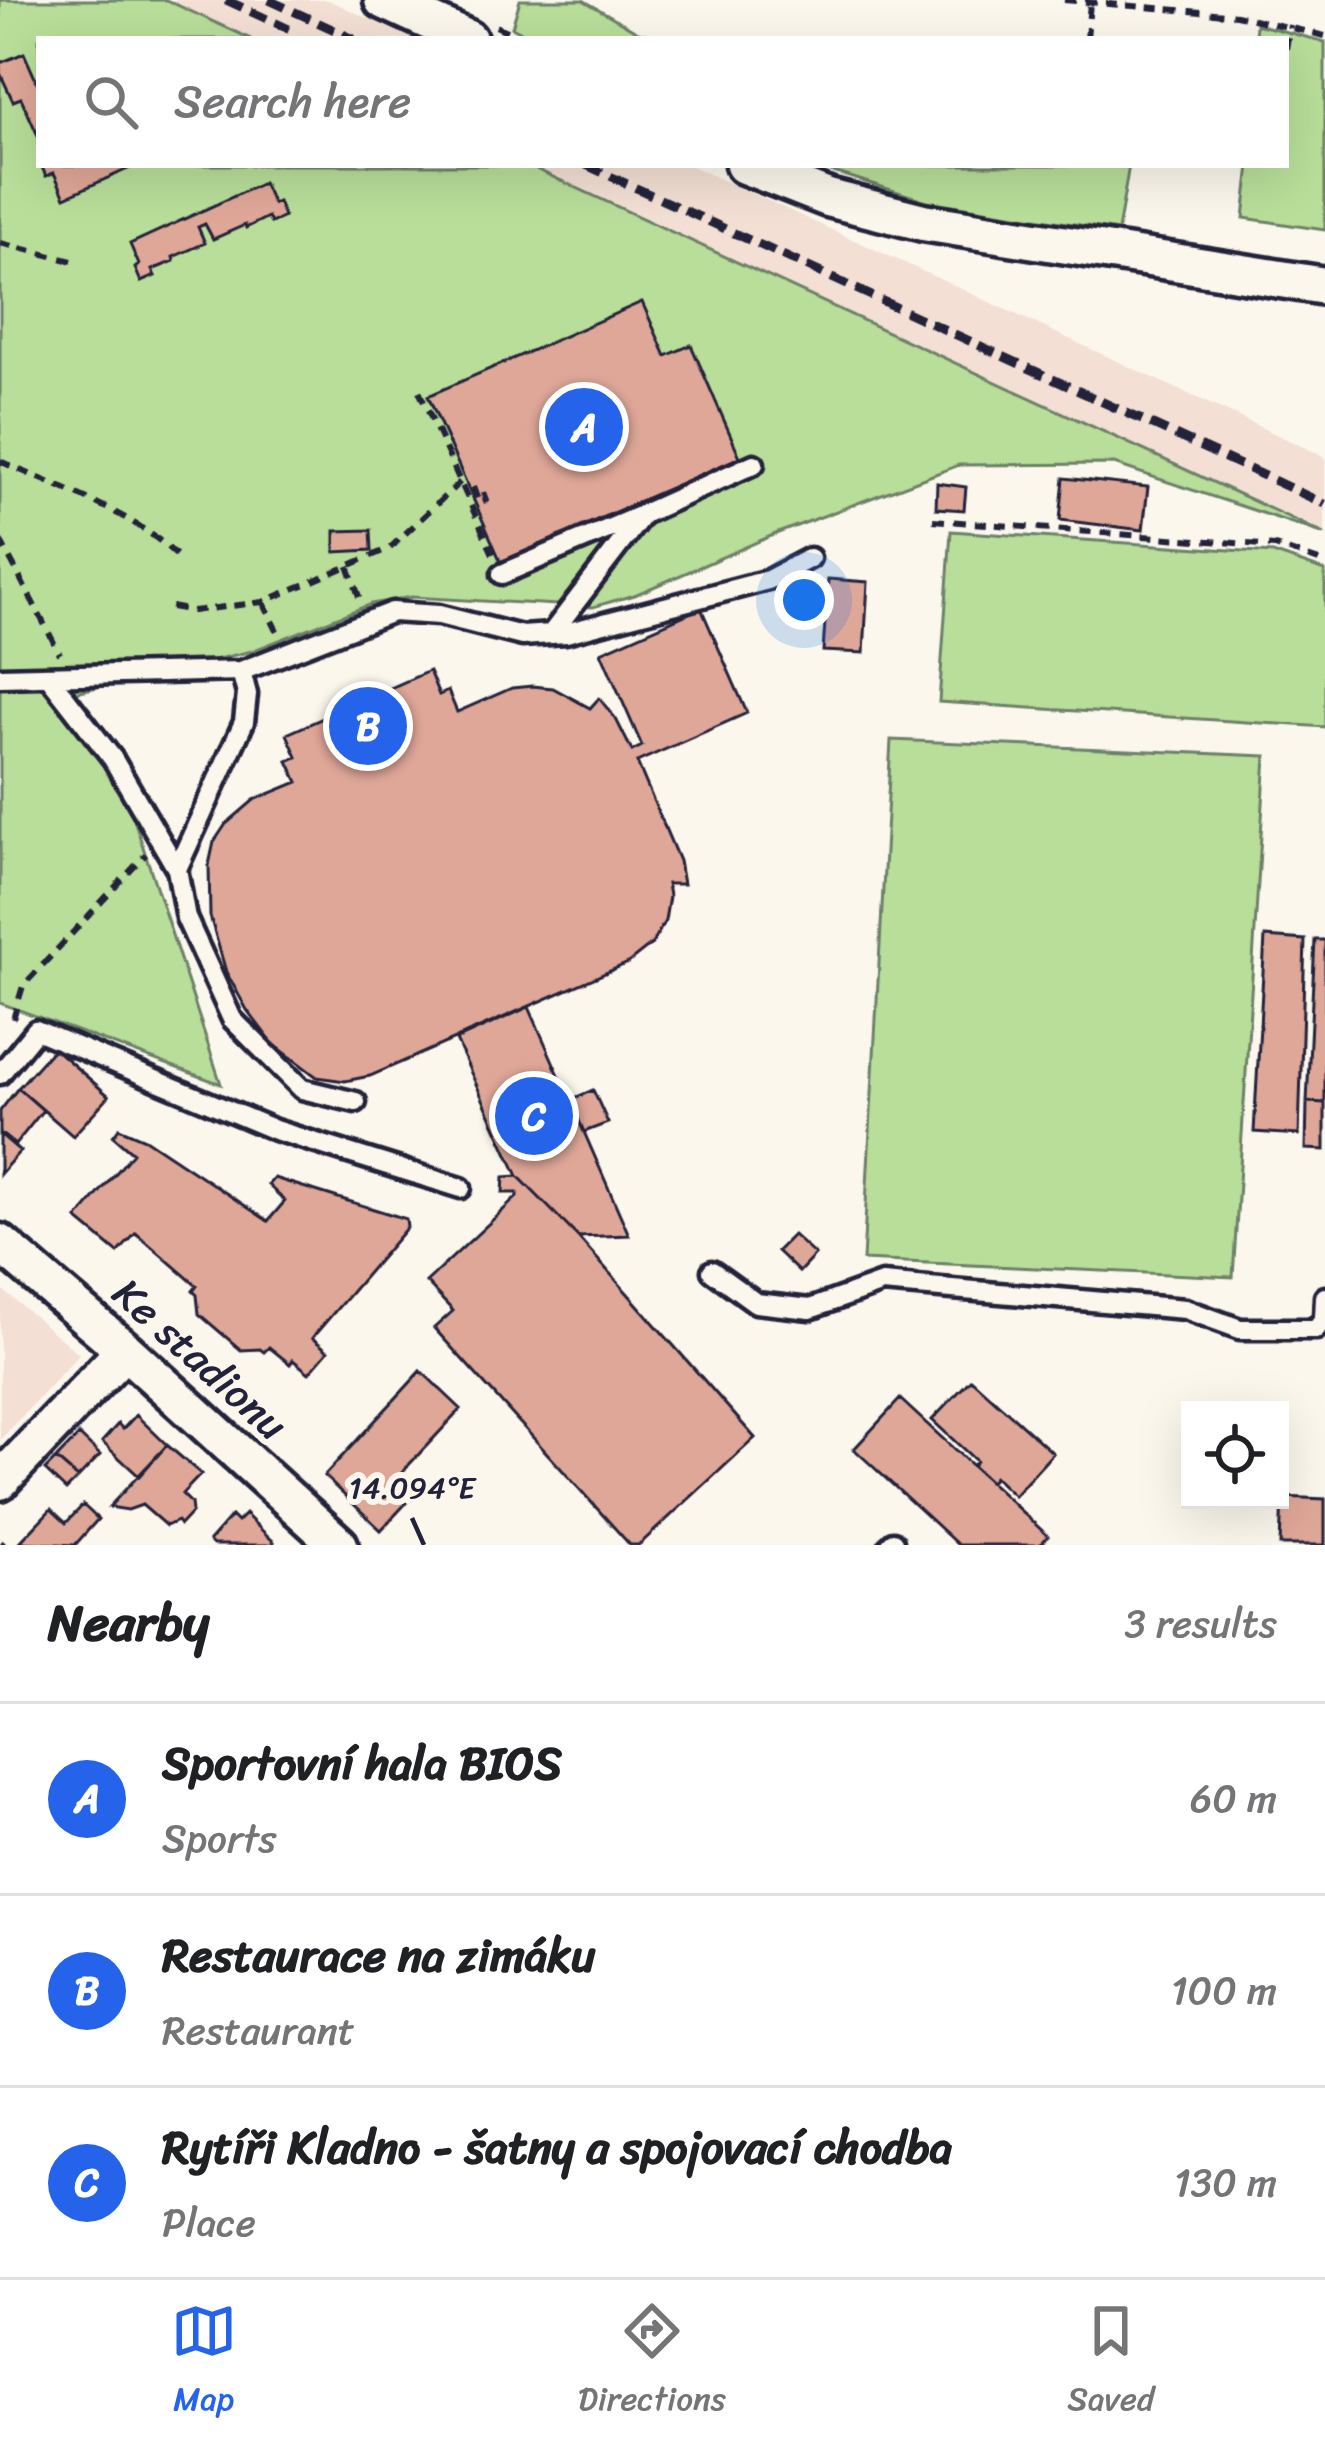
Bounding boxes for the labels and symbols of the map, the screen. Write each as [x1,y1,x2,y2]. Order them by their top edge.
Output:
pin: A [545,382,623,472]
your location [774,570,834,630]
pin: B [329,681,407,771]
pin: C [495,1071,573,1161]
street label: Ke stadionu [95,1259,306,1459]
text: 14.094°E [349,1461,477,1515]

